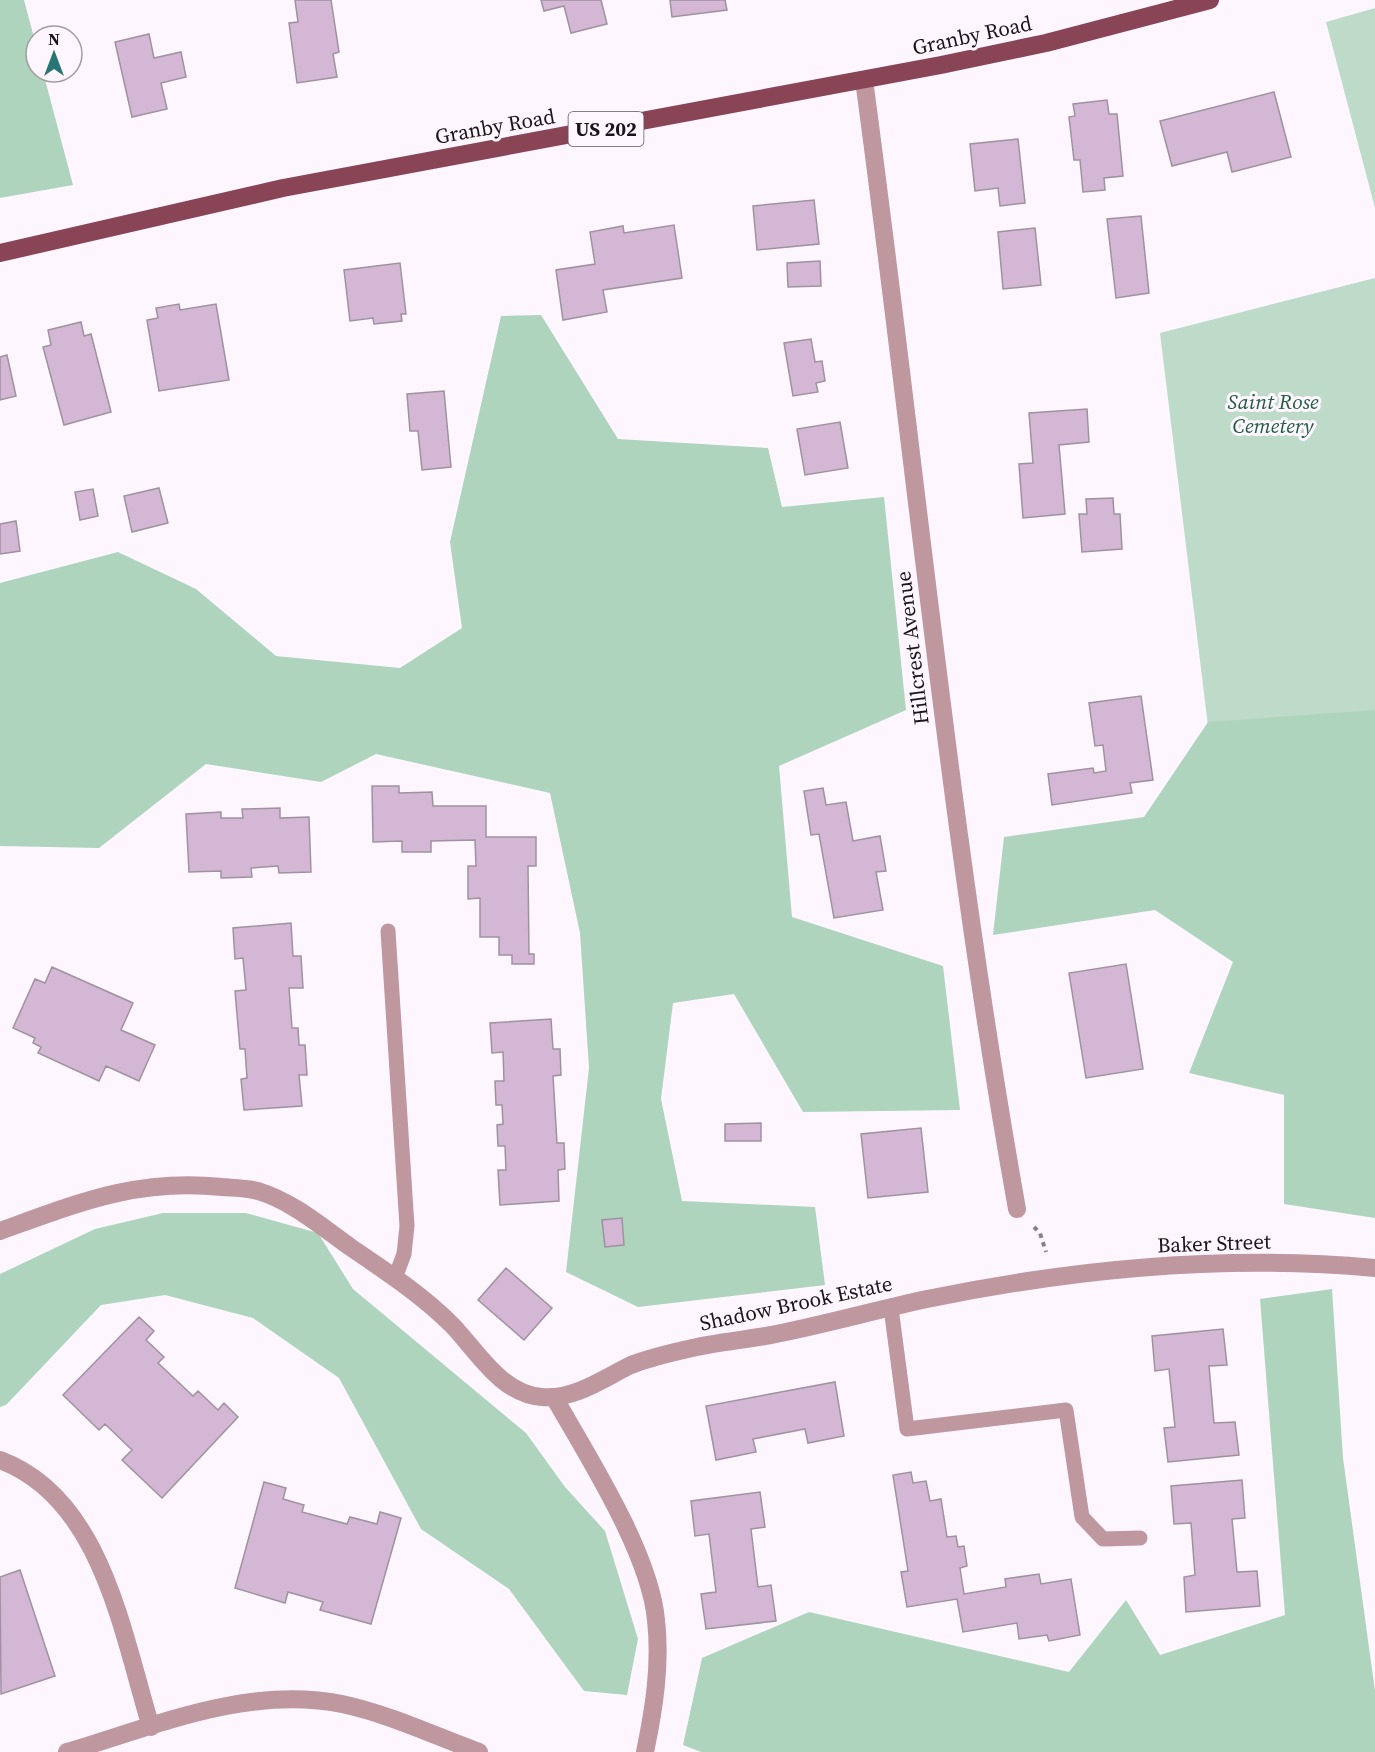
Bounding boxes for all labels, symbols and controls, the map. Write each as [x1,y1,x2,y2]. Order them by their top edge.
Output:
street label: Granby Road [910,8,1034,62]
north arrow [24,24,84,84]
text: N [48,28,60,50]
street label: Granby Road [433,101,557,151]
road number: US 202 [568,112,644,146]
park label: Saint Rose Cemetery [1228,387,1319,440]
street label: Hillcrest Avenue [888,569,936,727]
street label: Baker Street [1157,1227,1272,1259]
street label: Shadow Brook Estate [697,1268,895,1338]

